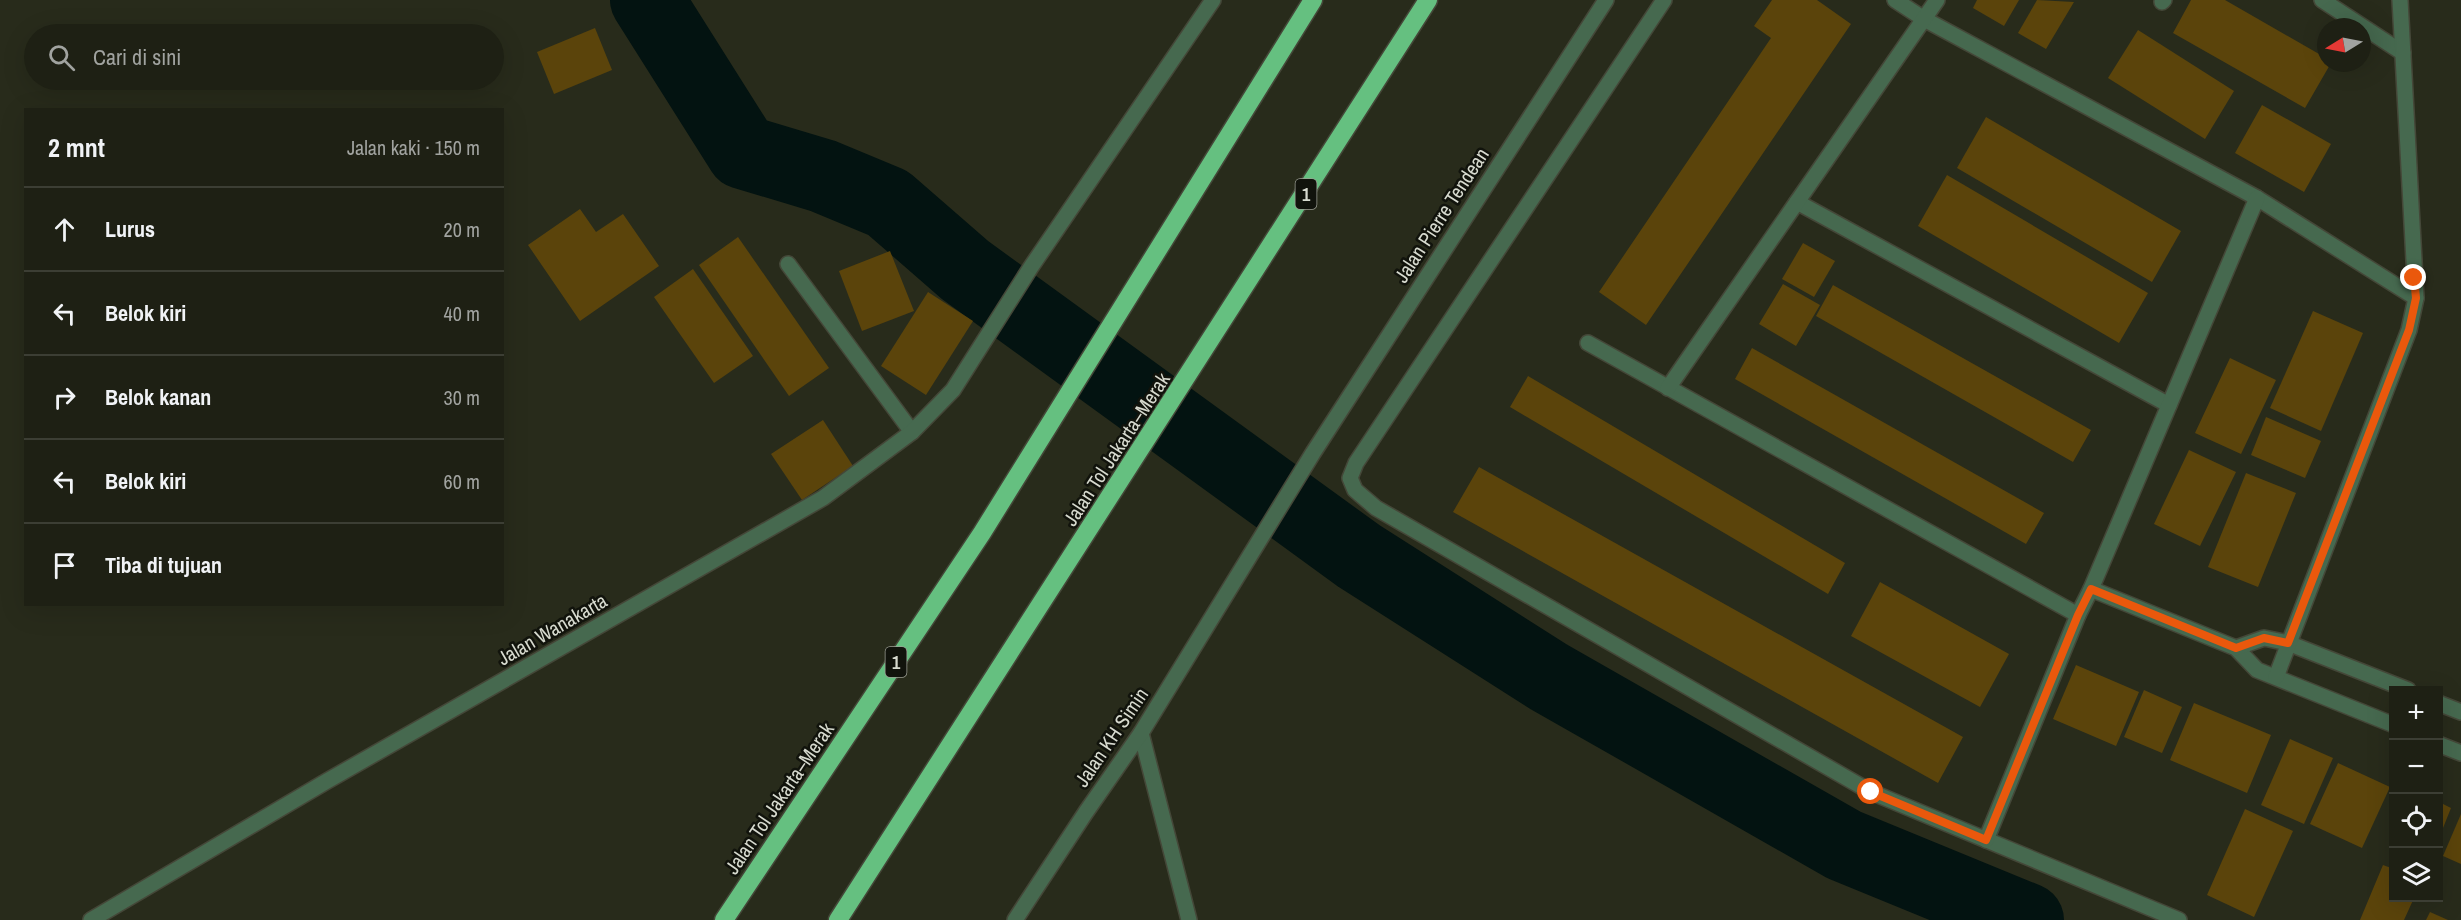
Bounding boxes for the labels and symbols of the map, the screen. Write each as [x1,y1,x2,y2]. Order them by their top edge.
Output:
north arrow [2317,18,2371,72]
street label: Jalan Pierre Tendean [1387,142,1495,288]
road number: 1 [1296,179,1316,209]
route end [2400,264,2426,290]
street label: Jalan Tol Jakarta–Merak [1056,367,1176,531]
street label: Jalan Wanakarta [492,587,612,671]
road number: 1 [886,647,906,677]
street label: Jalan KH Simin [1068,682,1154,792]
street label: Jalan Tol Jakarta–Merak [718,716,840,879]
route start [1857,778,1883,804]

